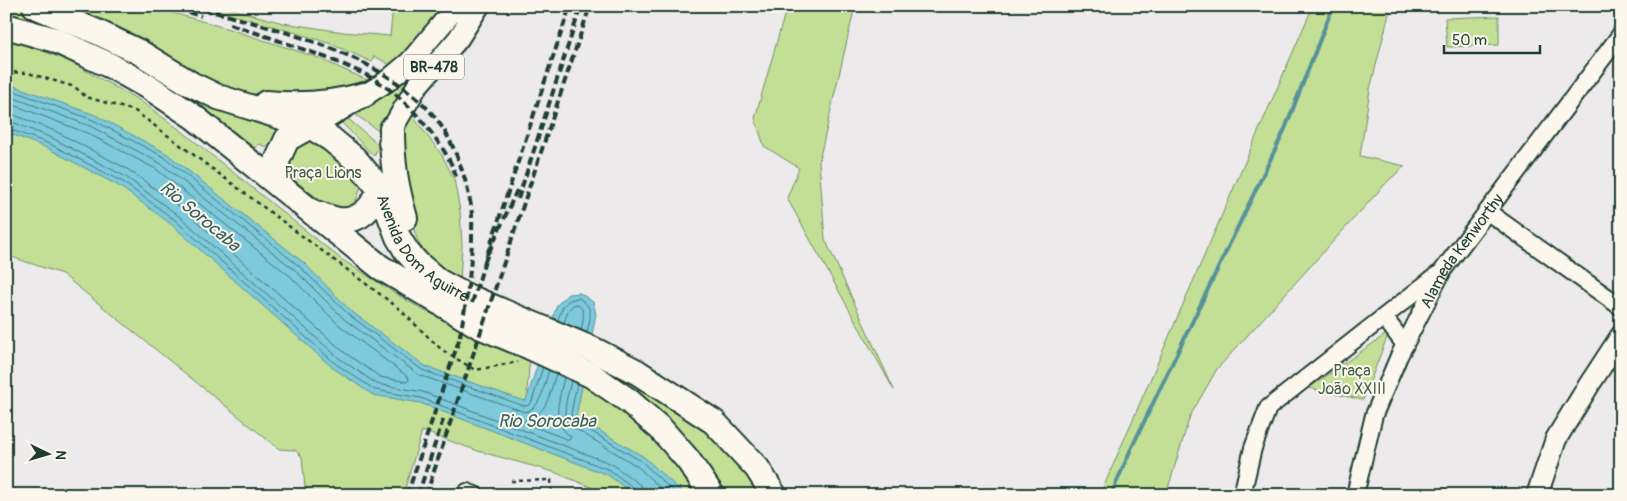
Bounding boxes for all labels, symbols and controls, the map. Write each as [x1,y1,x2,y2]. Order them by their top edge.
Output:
scale bar [1444,22,1541,54]
text: 50 m [1452,31,1487,50]
road number: BR-478 [404,54,464,80]
park label: Praça Lions [284,163,362,183]
water label: Rio Sorocaba [155,176,246,258]
street label: Alameda Kenworthy [1416,190,1508,312]
street label: Avenida Dom Aguirre [372,192,472,307]
park label: Praça João XXIII [1318,361,1386,399]
water label: Rio Sorocaba [498,410,598,433]
north arrow [22,428,72,478]
text: N [52,450,69,461]

